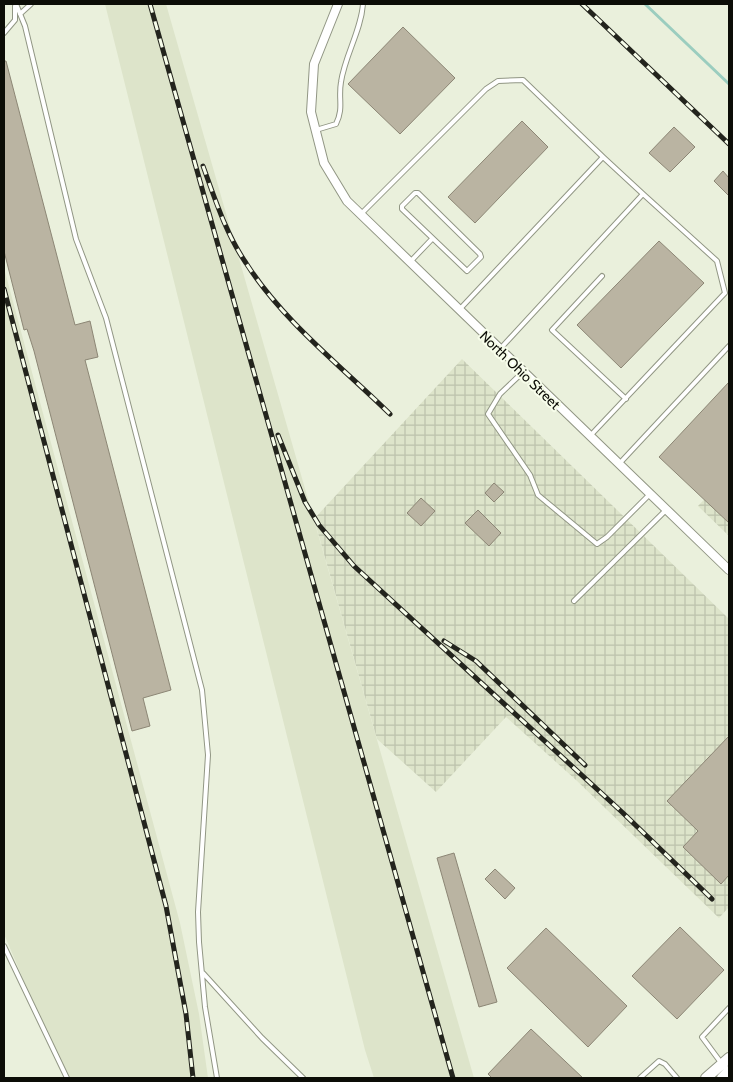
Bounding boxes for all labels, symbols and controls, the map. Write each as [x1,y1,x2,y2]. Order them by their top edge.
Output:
street label: North Ohio Street [476,327,564,413]

